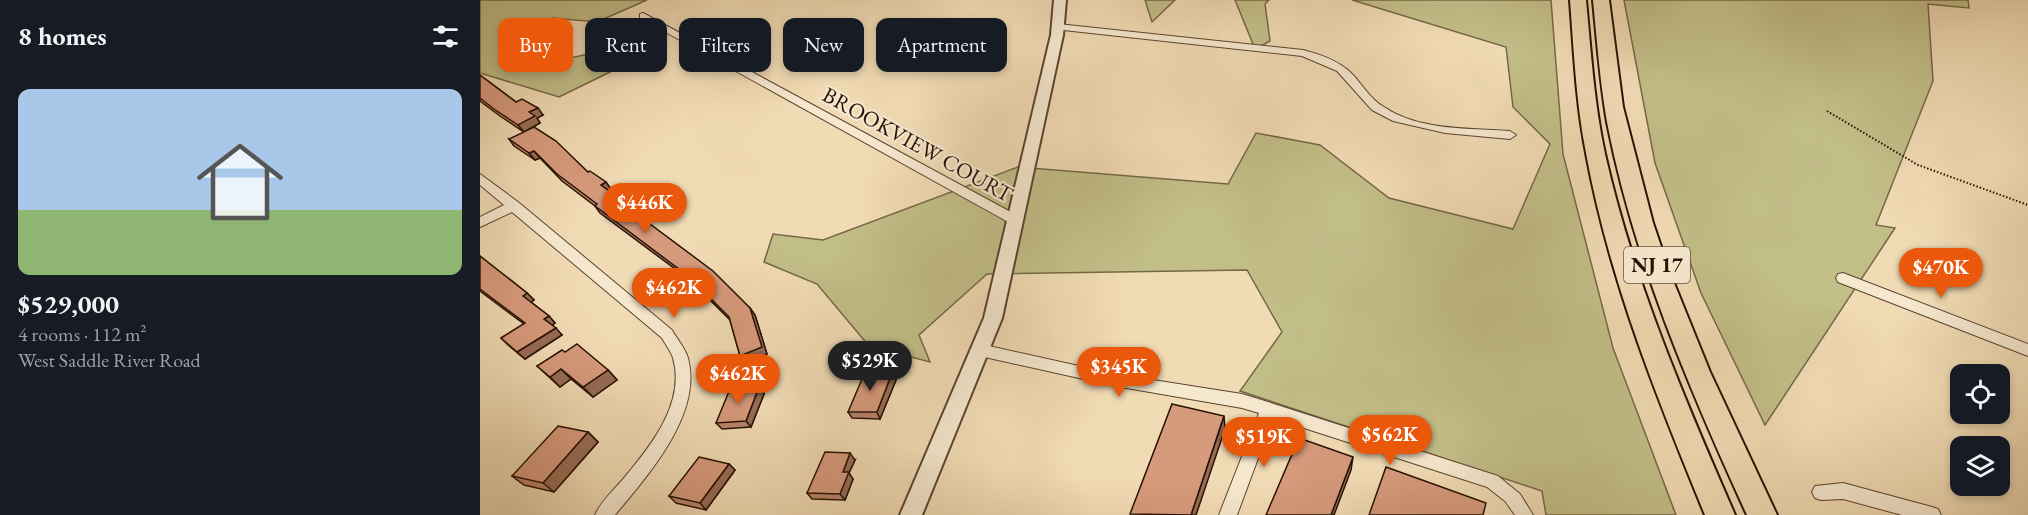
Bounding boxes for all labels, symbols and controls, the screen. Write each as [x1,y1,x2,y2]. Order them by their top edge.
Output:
chip: Buy [498,18,573,72]
chip: Rent [585,18,667,72]
chip: Filters [679,18,771,72]
chip: New [783,18,864,72]
chip: Apartment [876,18,1007,72]
text: 8 homes [18,19,107,53]
icon: filters [429,20,462,53]
street label: BROOKVIEW COURT [817,80,1018,209]
icon: home [186,128,294,236]
pin: $446K [603,183,687,234]
text: $446K [617,189,673,215]
road number: NJ 17 [1624,247,1690,283]
pin: $470K [1899,248,1983,299]
text: $470K [1913,254,1969,280]
pin: $462K [632,268,716,319]
text: $462K [646,274,702,300]
text: $529,000 [18,287,119,321]
text: 4 rooms · 112 m² [18,321,146,347]
pin: $529K [828,341,912,392]
text: West Saddle River Road [18,347,201,373]
text: $529K [842,347,898,373]
pin: $345K [1077,347,1161,398]
text: $345K [1091,353,1147,379]
pin: $462K [696,354,780,405]
text: $462K [710,360,766,386]
map controls [1950,364,2010,496]
button: locate [1950,364,2010,424]
pin: $562K [1348,415,1432,466]
pin: $519K [1222,417,1306,468]
text: $562K [1362,421,1418,447]
text: $519K [1236,423,1292,449]
button: layers [1950,436,2010,496]

